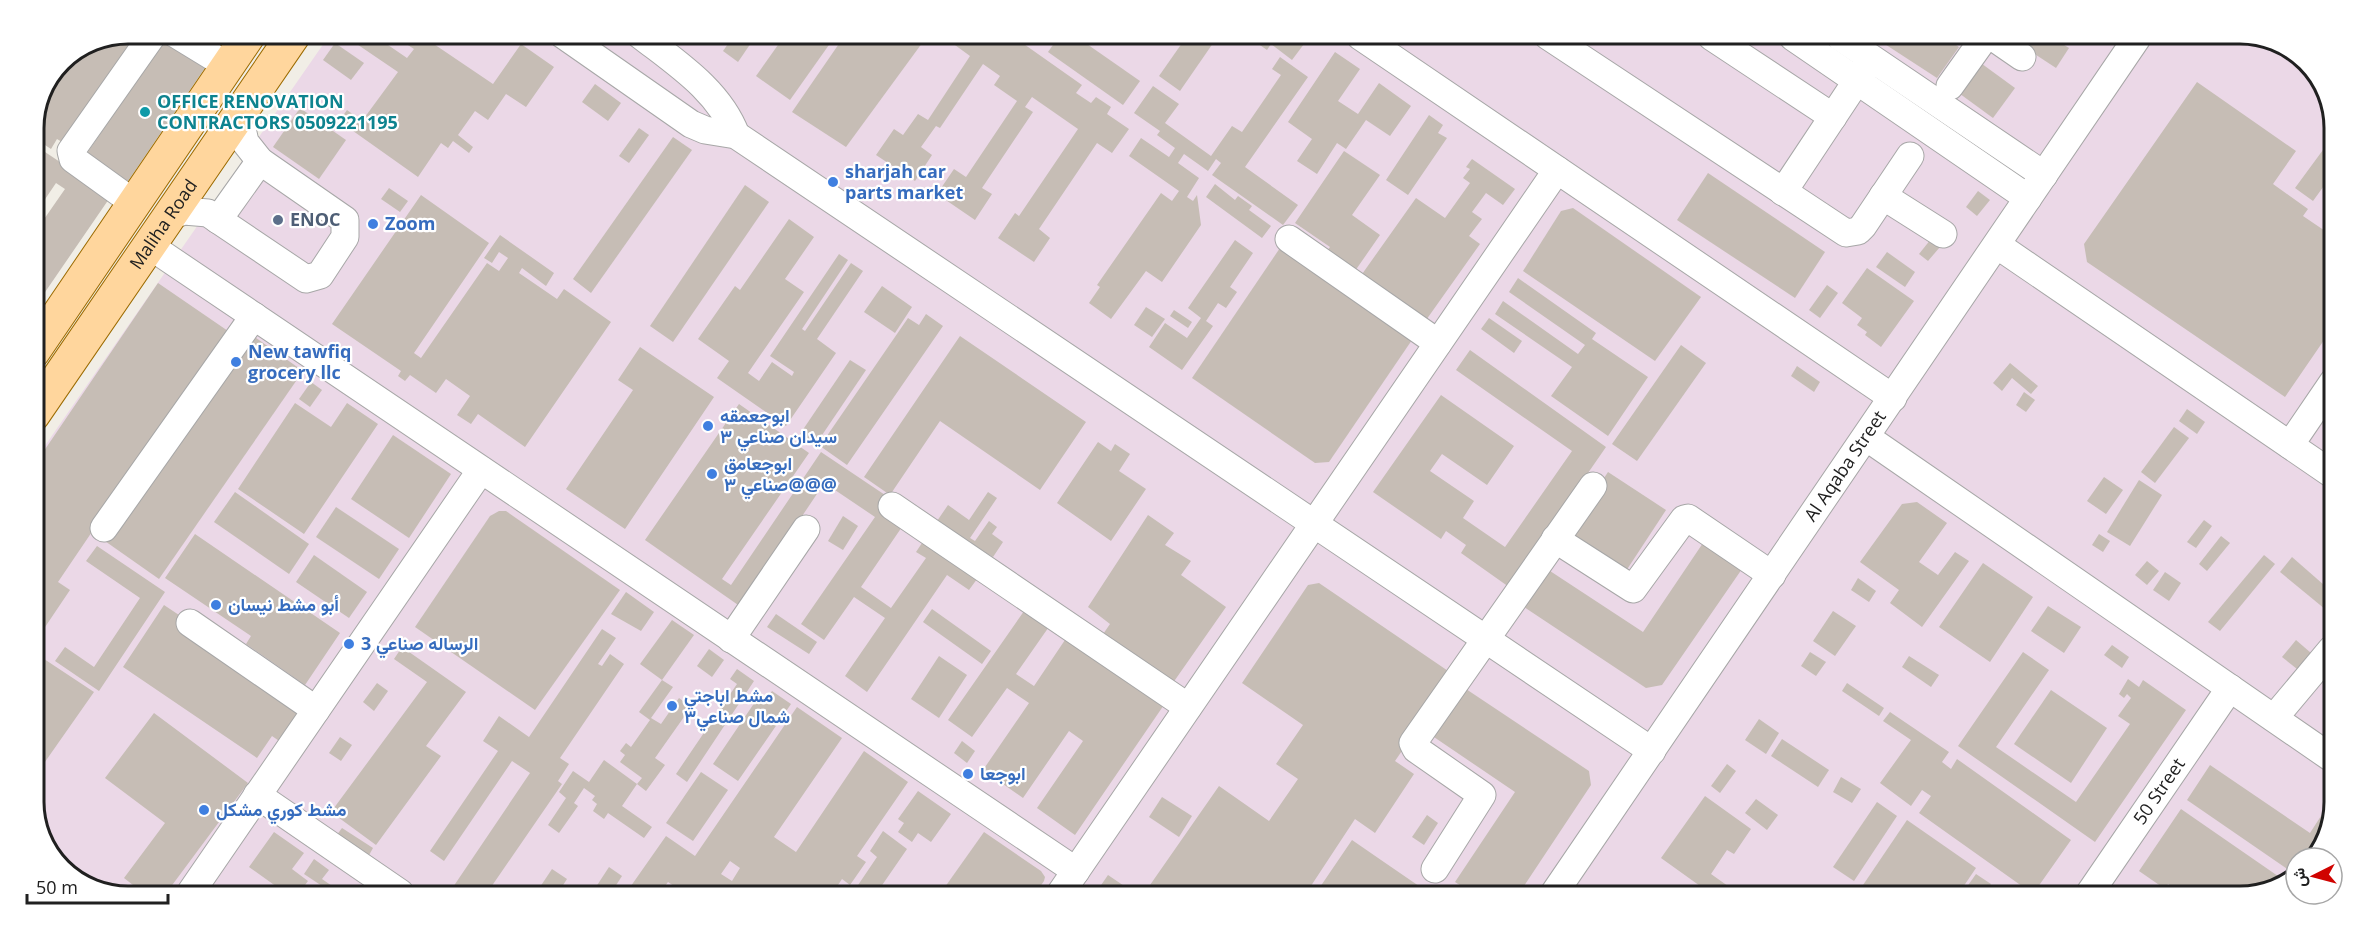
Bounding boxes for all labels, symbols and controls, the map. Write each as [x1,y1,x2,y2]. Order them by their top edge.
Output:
place label: OFFICE RENOVATION CONTRACTORS 0509221195 [157,89,398,134]
marker: OFFICE RENOVATION CONTRACTORS 0509221195 [138,105,152,119]
place label: sharjah car parts market [845,159,963,204]
street label: Maliha Road [124,174,202,274]
marker: sharjah car parts market [826,175,840,189]
place label: ENOC [290,207,341,231]
place label: Zoom [385,211,435,235]
marker: ENOC [271,213,285,227]
marker: Zoom [366,217,380,231]
place label: New tawfiq grocery llc [248,339,351,384]
marker: New tawfiq grocery llc [229,355,243,369]
place label: ابوجعمقه سيدان صناعي ٣ [720,403,837,452]
street label: Al Aqaba Street [1798,405,1891,526]
marker: ابوجعمقه سيدان صناعي ٣ [701,419,715,433]
place label: ابوجعامق صناعي ٣@@@ [724,451,837,500]
marker: ابوجعامق صناعي ٣@@@ [705,467,719,481]
place label: أبو مشط نيسان [228,592,339,616]
marker: أبو مشط نيسان [209,598,223,612]
place label: الرساله صناعي 3 [361,631,478,659]
marker: الرساله صناعي 3 [342,637,356,651]
place label: مشط اباجتي شمال صناعي٣ [684,683,790,732]
marker: مشط اباجتي شمال صناعي٣ [665,699,679,713]
street label: 50 Street [2127,753,2190,829]
place label: ابوجعا [980,761,1026,785]
marker: ابوجعا [961,767,975,781]
place label: مشط كوري مشكل [216,797,347,825]
marker: مشط كوري مشكل [197,803,211,817]
north arrow [2284,846,2344,906]
scale bar [27,867,168,905]
text: ش [2287,867,2311,888]
text: 50 m [36,875,78,899]

